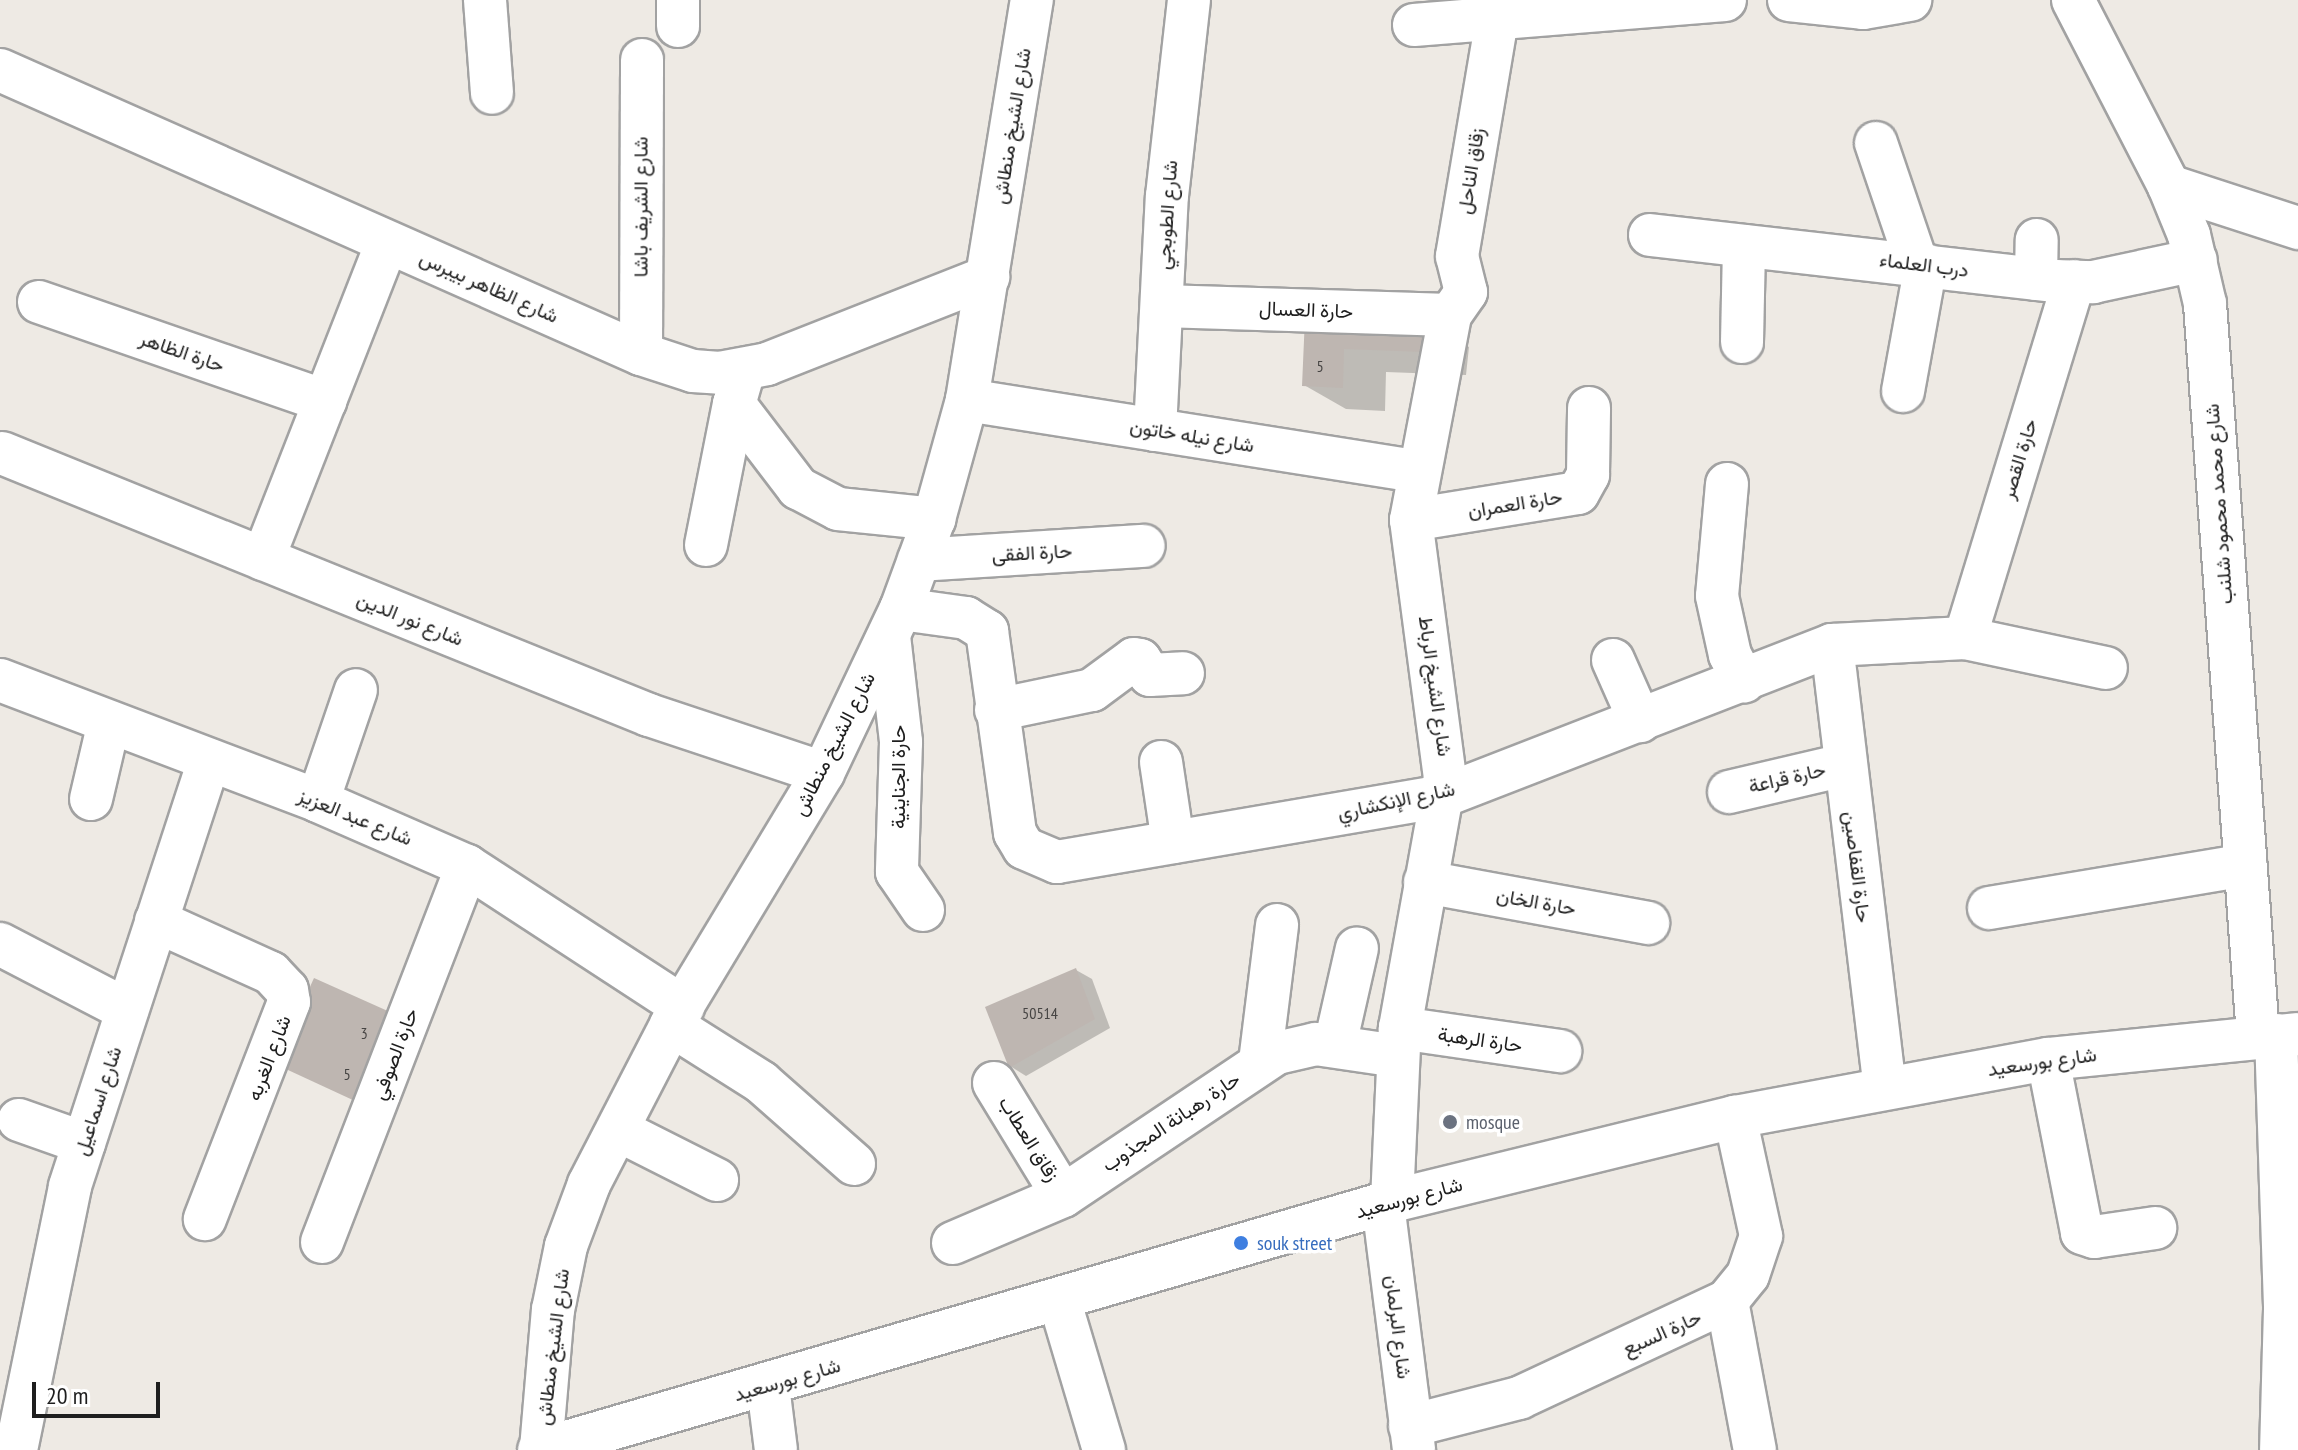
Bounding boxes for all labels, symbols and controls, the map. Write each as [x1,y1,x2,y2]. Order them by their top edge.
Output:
street label: شارع الشيخ منطاش [988,46,1036,206]
street label: زقاق الناحل [1452,126,1490,216]
street label: شارع الشريف باشا [629,137,653,277]
street label: شارع الطوبجي [1151,159,1183,271]
street label: شارع الظاهر بيبرس [416,246,562,328]
street label: درب العلماء [1878,248,1970,282]
street label: حارة العسال [1258,296,1354,324]
street label: حارة الظاهر [136,326,228,378]
house number: 5 [1316,356,1324,376]
street label: شارع محمد محمود شلنب [2200,403,2238,605]
street label: شارع نيله خاتون [1128,414,1256,458]
street label: حارة القصر [1995,416,2043,502]
street label: حارة العمران [1466,485,1564,523]
street label: حارة الفقى [991,539,1073,567]
street label: شارع نور الدين [353,587,467,651]
street label: شارع الشيخ الرباط [1413,614,1457,758]
street label: شارع الشيخ منطاش [787,668,881,820]
street label: حارة الجناينية [886,725,910,829]
street label: حارة قراعة [1746,757,1828,799]
street label: شارع الإنكشاري [1335,777,1457,825]
street label: شارع عبد العزيز [294,783,416,851]
street label: حارة القفاصين [1838,810,1876,924]
street label: حارة الخان [1494,883,1578,921]
house number: 50514 [1022,1003,1058,1023]
street label: حارة الصوفي [367,1005,423,1103]
street label: شارع الغربه [242,1012,296,1104]
street label: حارة الرهبة [1436,1022,1524,1058]
house number: 3 [360,1023,368,1043]
street label: شارع بورسعيد [1986,1042,2098,1082]
street label: شارع اسماعيل [69,1043,127,1159]
house number: 5 [343,1064,351,1084]
street label: حارة رهبانة المجذوب [1097,1067,1245,1177]
street label: زقاق العطاب [993,1092,1065,1186]
place label: mosque [1466,1110,1520,1134]
marker: mosque [1441,1113,1459,1131]
street label: شارع بورسعيد [1353,1172,1465,1224]
place label: souk street [1257,1231,1333,1255]
marker: souk street [1232,1234,1250,1252]
street label: شارع الشيخ منطاش [531,1267,575,1427]
street label: شارع البرلمان [1380,1274,1416,1380]
street label: حارة السبع [1619,1305,1705,1361]
street label: شارع بورسعيد [731,1353,843,1407]
scale bar [36,1366,164,1416]
text: 20 m [46,1380,88,1411]

